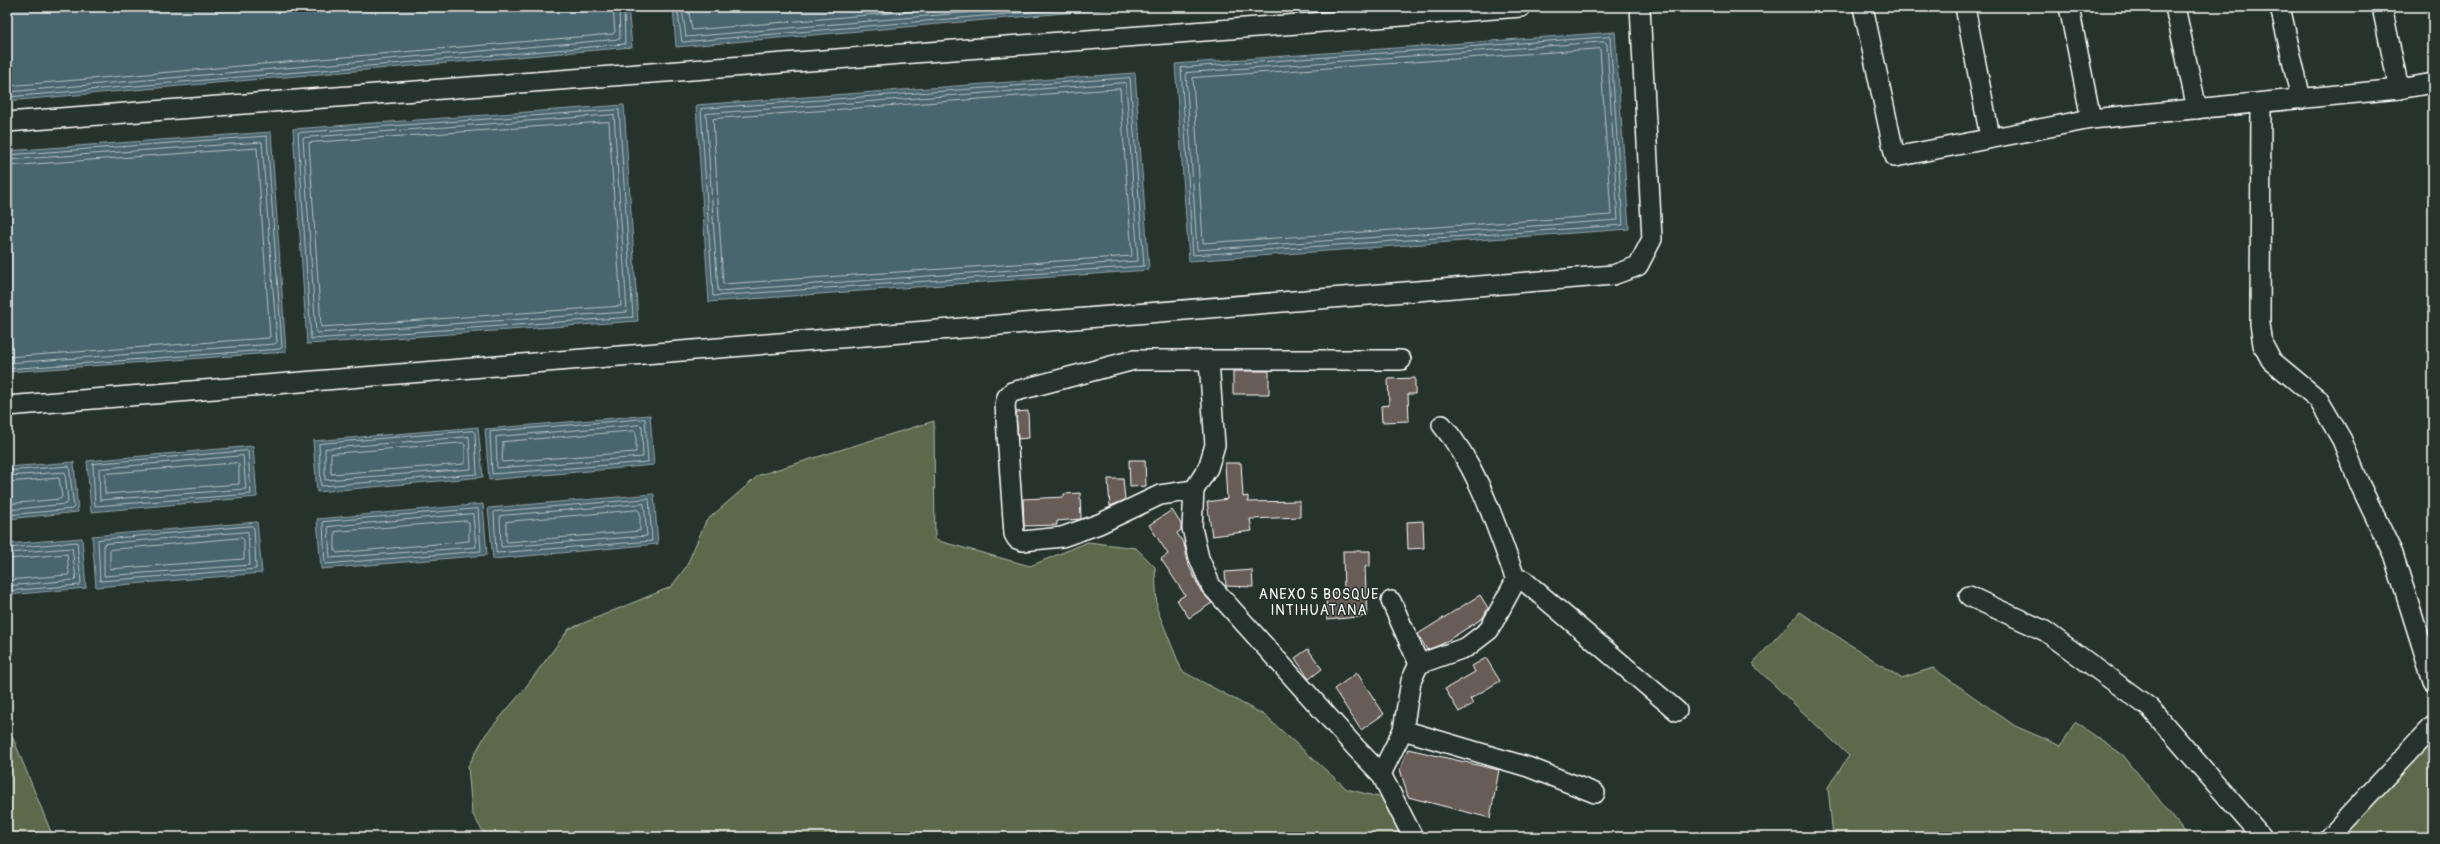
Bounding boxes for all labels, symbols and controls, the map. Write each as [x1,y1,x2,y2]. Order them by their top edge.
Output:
district label: ANEXO 5 BOSQUE INTIHUATANA [1259,586,1379,619]

